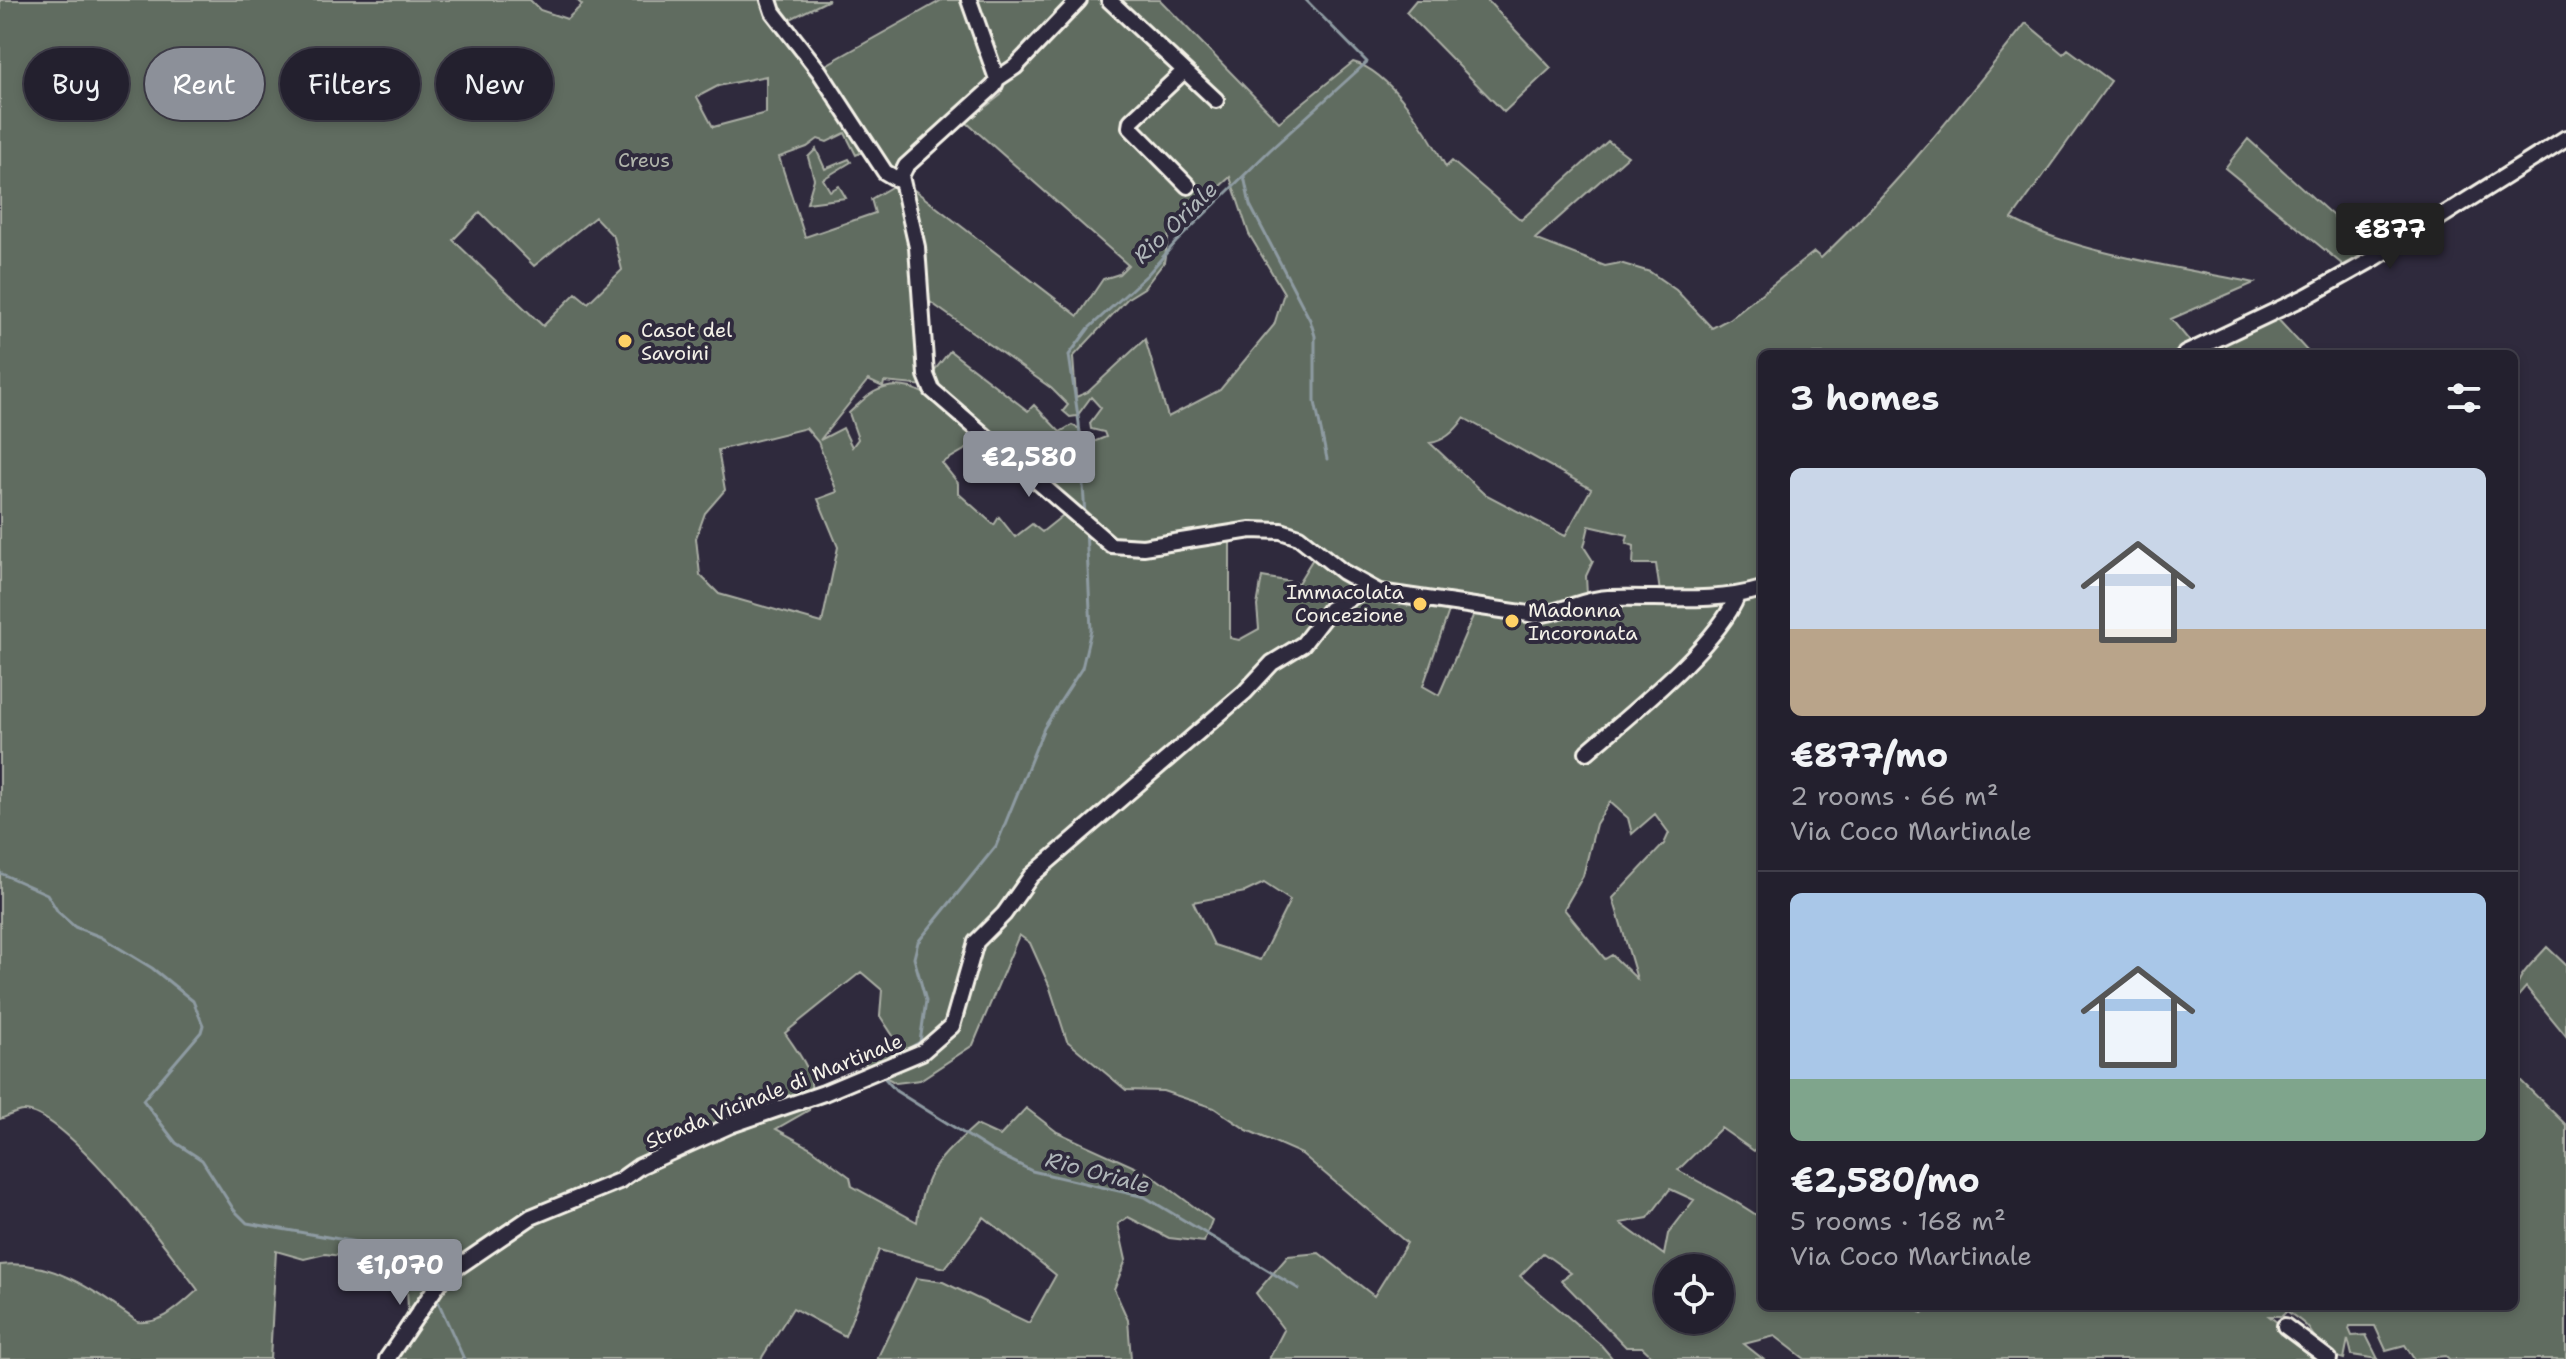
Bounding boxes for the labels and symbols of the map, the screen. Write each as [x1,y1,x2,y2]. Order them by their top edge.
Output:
park label: Creus [618,147,670,173]
water label: Rio Oriale [1127,175,1224,270]
pin: €877 [2343,203,2437,271]
place label: Casot del Savoini [641,317,732,366]
marker: Casot del Savoini [616,332,634,350]
pin: €2,580 [964,431,1094,499]
place label: Immacolata Concezione [1286,579,1405,628]
marker: Immacolata Concezione [1411,595,1429,613]
place label: Madonna Incoronata [1528,597,1638,646]
marker: Madonna Incoronata [1503,612,1521,630]
street label: Strada Vicinale di Martinale [642,1027,906,1155]
water label: Rio Oriale [1043,1145,1153,1200]
pin: €1,070 [335,1239,465,1307]

